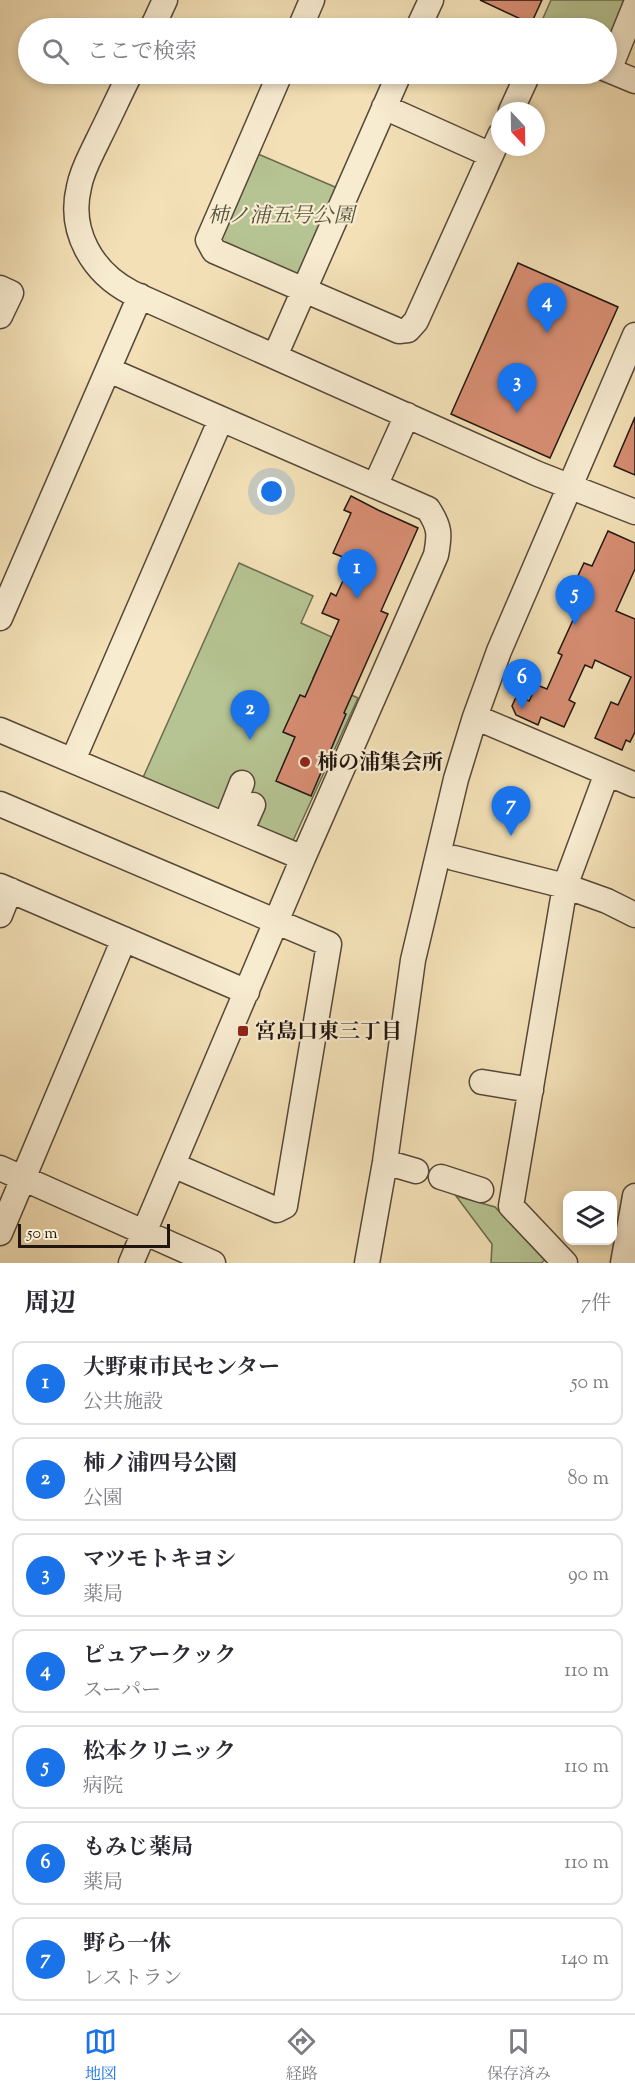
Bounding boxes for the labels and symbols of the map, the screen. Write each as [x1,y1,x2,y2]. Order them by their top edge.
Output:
north arrow [491,102,545,156]
park label: 柿ノ浦五号公園 [208,202,357,232]
pin: 4 [528,284,566,333]
pin: 3 [498,364,536,413]
your location [257,477,286,506]
pin: 1 [338,550,376,599]
pin: 5 [556,576,594,625]
pin: 6 [502,660,542,709]
pin: 2 [230,690,270,740]
place label: 柿の浦集会所 [317,749,443,779]
marker: 柿の浦集会所 [298,755,312,769]
pin: 7 [492,786,530,836]
place label: 宮島口東三丁目 [255,1018,402,1048]
marker: 宮島口東三丁目 [236,1024,250,1038]
scale bar [18,1221,170,1248]

